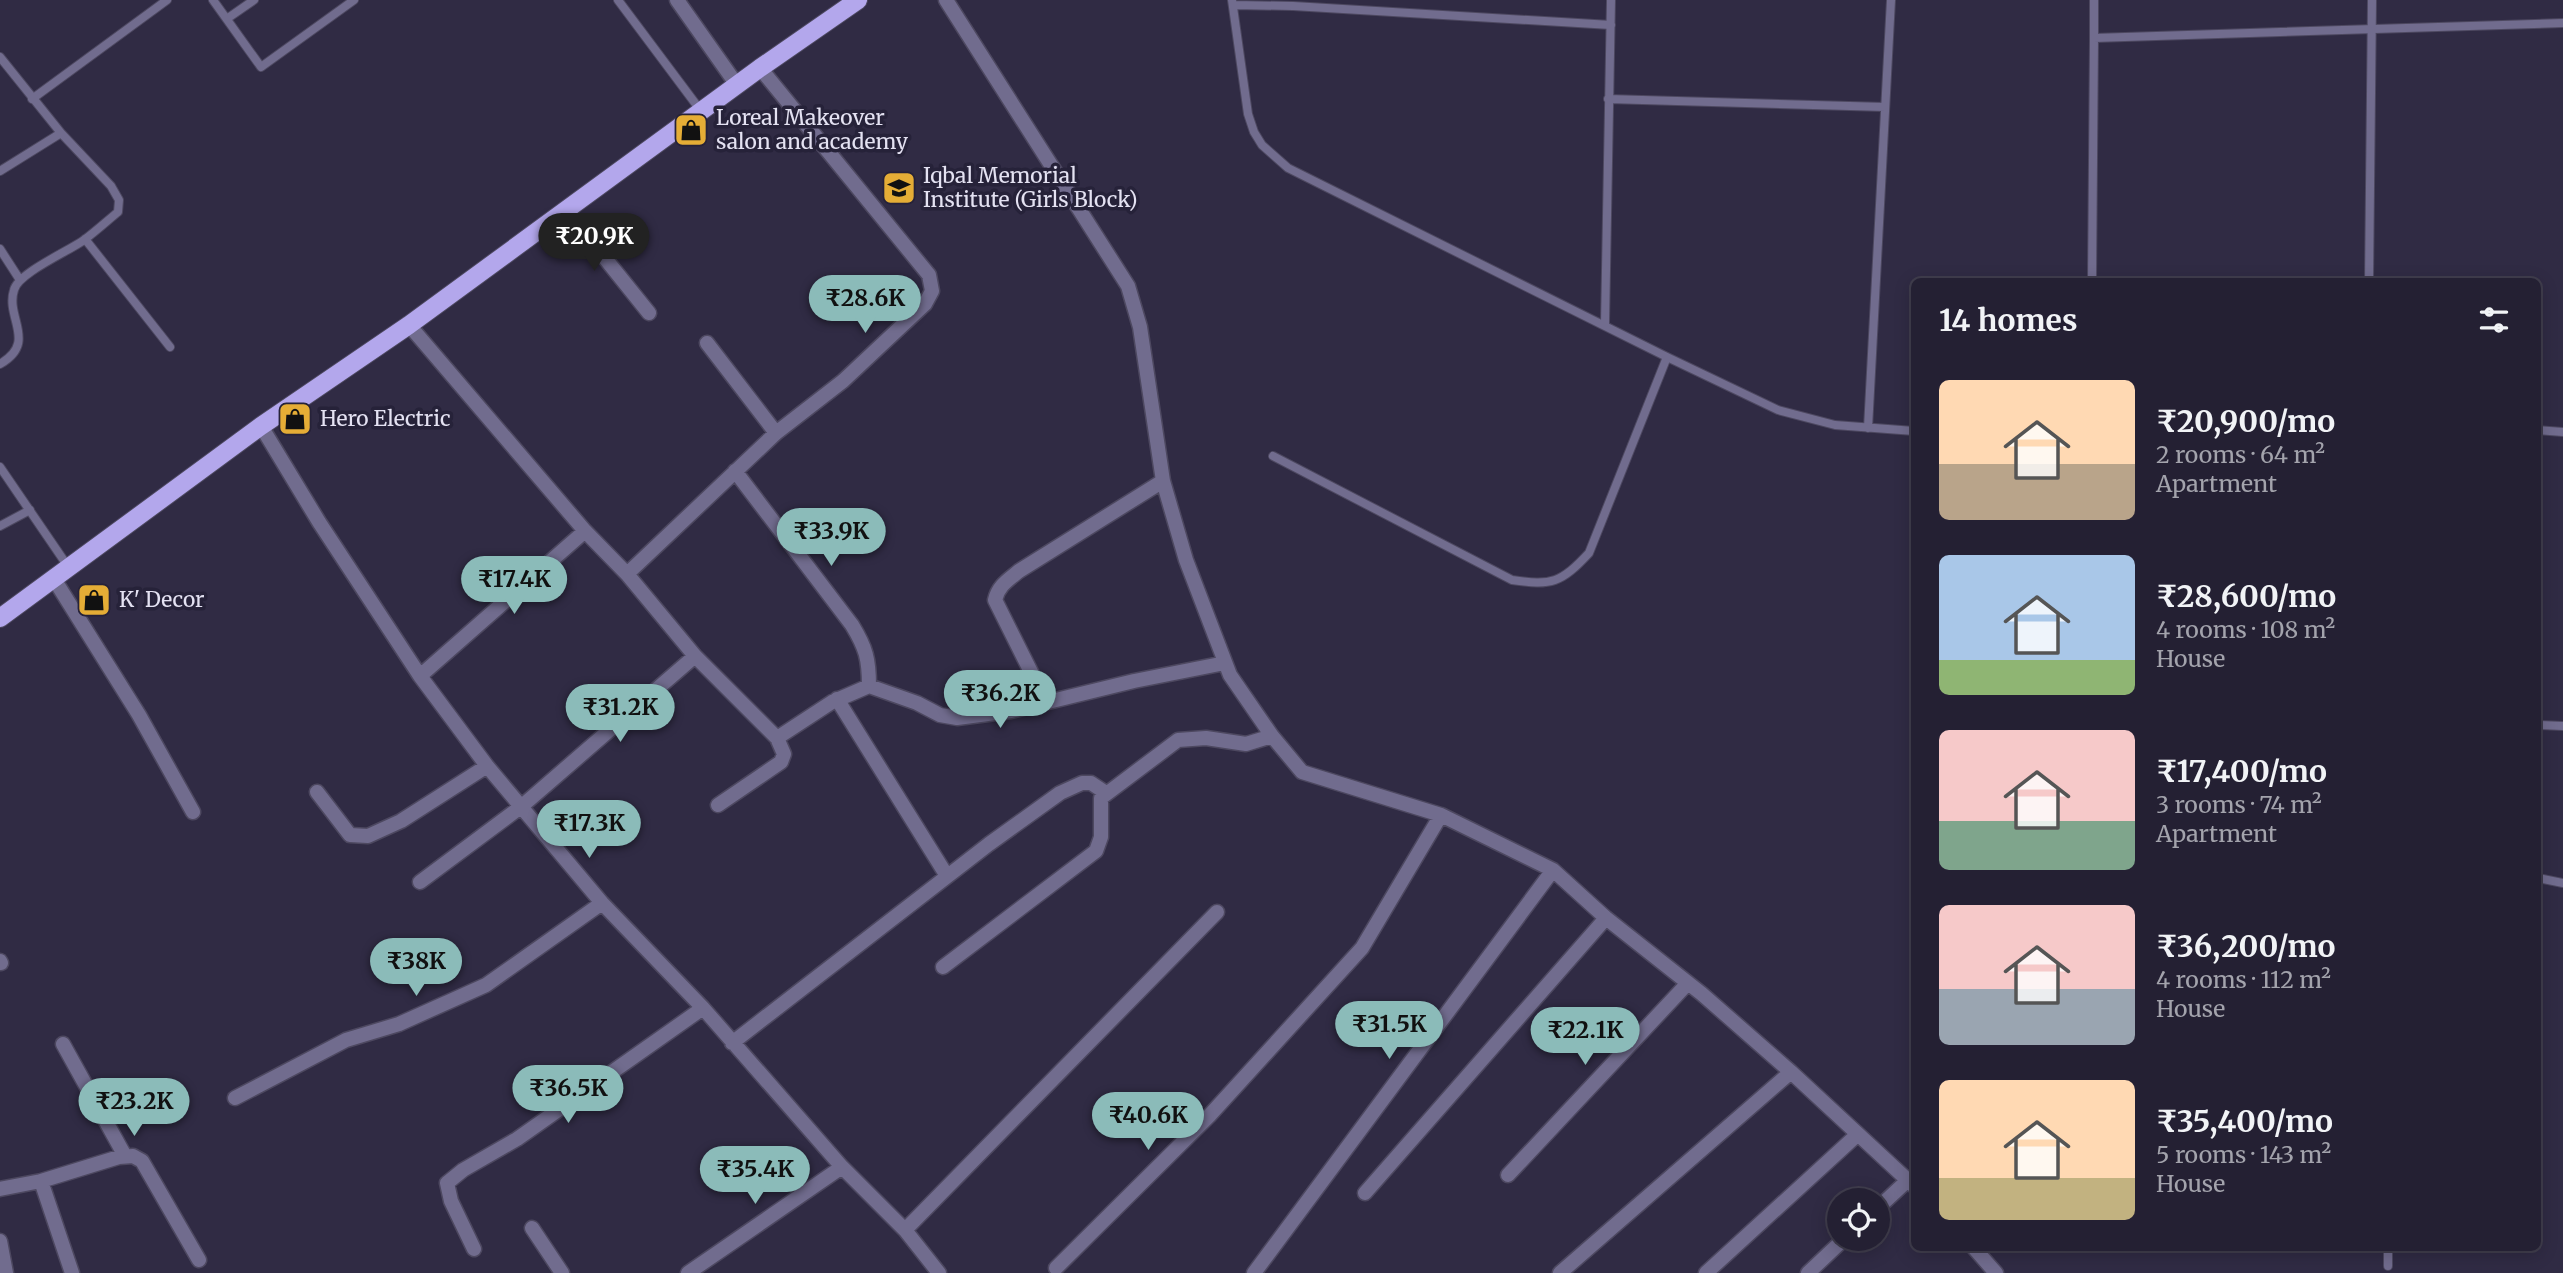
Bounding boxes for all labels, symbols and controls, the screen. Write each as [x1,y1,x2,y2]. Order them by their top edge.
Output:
place label: Loreal Makeover salon and academy [716,104,909,155]
shop icon: Loreal Makeover salon and academy [672,111,710,149]
place label: Iqbal Memorial Institute (Girls Block) [923,162,1138,213]
school or university icon: Iqbal Memorial Institute (Girls Block) [880,169,918,207]
pin: ₹20.9K [537,214,651,273]
text: ₹20.9K [554,221,634,250]
pin: ₹28.6K [808,276,922,335]
text: ₹28.6K [825,283,905,312]
text: 14 homes [1939,301,2077,339]
icon: filters [2475,301,2513,339]
shop icon: Hero Electric [276,400,314,438]
text: ₹20,900/mo [2156,402,2335,440]
place label: Hero Electric [320,405,451,432]
icon: home [1995,408,2079,492]
text: 2 rooms · 64 m² [2156,440,2325,469]
text: Apartment [2156,469,2277,498]
pin: ₹33.9K [774,508,888,568]
text: ₹33.9K [793,516,869,545]
pin: ₹17.4K [457,556,571,616]
text: ₹17.4K [477,564,551,593]
text: ₹28,600/mo [2156,577,2336,615]
shop icon: K' Decor [75,581,113,619]
icon: home [1995,583,2079,667]
place label: K' Decor [119,586,205,613]
text: 4 rooms · 108 m² [2156,615,2335,644]
text: House [2156,644,2225,673]
pin: ₹36.2K [943,670,1057,730]
text: ₹36.2K [960,678,1040,707]
pin: ₹31.2K [563,684,677,744]
text: ₹31.2K [582,692,658,721]
text: ₹17,400/mo [2156,752,2327,790]
icon: home [1995,758,2079,842]
text: 3 rooms · 74 m² [2156,790,2322,819]
pin: ₹17.3K [532,800,646,860]
text: ₹17.3K [553,808,625,837]
text: Apartment [2156,819,2277,848]
text: ₹36,200/mo [2156,927,2336,965]
icon: home [1995,933,2079,1017]
pin: ₹38K [375,939,457,998]
text: ₹38K [386,946,446,975]
text: 4 rooms · 112 m² [2156,965,2331,994]
text: House [2156,994,2225,1023]
pin: ₹31.5K [1332,1002,1446,1061]
pin: ₹22.1K [1528,1007,1642,1067]
text: ₹31.5K [1351,1009,1427,1038]
text: ₹22.1K [1547,1015,1623,1044]
pin: ₹36.5K [511,1066,625,1125]
text: ₹36.5K [528,1073,608,1102]
pin: ₹23.2K [77,1078,191,1138]
text: ₹23.2K [95,1086,173,1115]
pin: ₹40.6K [1091,1092,1205,1152]
text: ₹40.6K [1108,1100,1188,1129]
text: ₹35,400/mo [2156,1102,2333,1140]
icon: home [1995,1108,2079,1192]
text: 5 rooms · 143 m² [2156,1140,2331,1169]
pin: ₹35.4K [698,1146,812,1206]
text: ₹35.4K [716,1154,794,1183]
text: House [2156,1169,2225,1198]
map controls [1827,1188,1890,1251]
button: locate [1827,1188,1890,1251]

